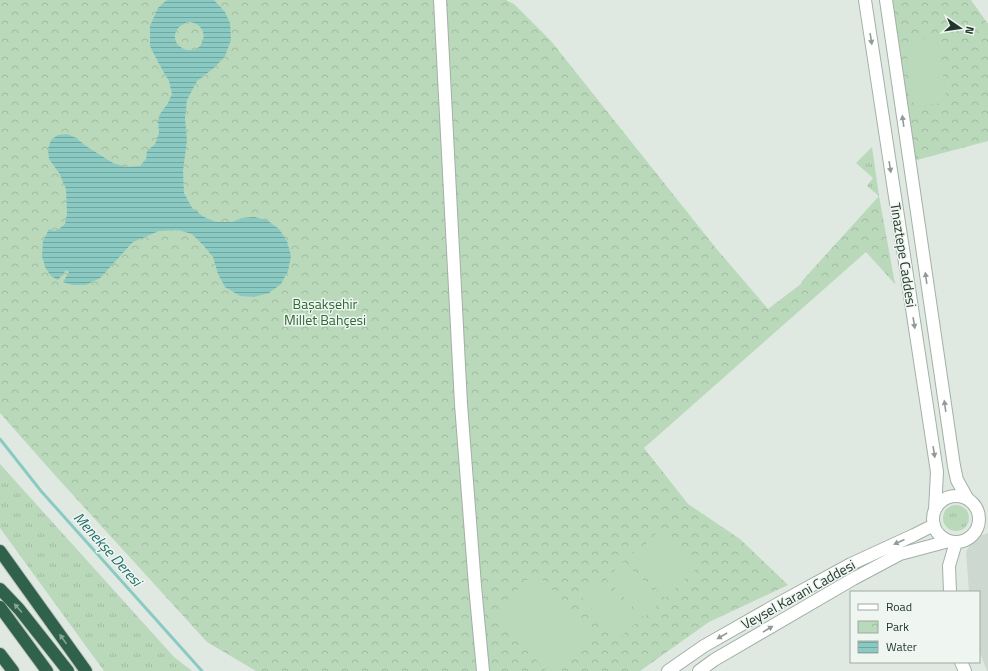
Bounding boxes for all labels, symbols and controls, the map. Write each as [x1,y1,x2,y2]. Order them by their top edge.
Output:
north arrow [940,8,980,48]
text: N [961,25,978,36]
one-way arrow [868,32,874,45]
one-way arrow [900,115,906,127]
one-way arrow [887,161,893,173]
street label: Tınaztepe Caddesi [885,201,923,309]
one-way arrow [923,272,929,284]
park label: Başakşehir Millet Bahçesi [284,293,366,330]
one-way arrow [911,317,917,329]
one-way arrow [942,400,948,412]
one-way arrow [931,446,937,458]
water label: Menekşe Deresi [68,507,149,593]
one-way arrow [893,539,904,545]
street label: Veysel Karani Caddesi [737,554,859,634]
legend [850,591,980,663]
text: Road [886,597,912,616]
one-way arrow [13,603,22,613]
text: Park [886,617,909,636]
one-way arrow [762,625,774,632]
one-way arrow [716,632,728,639]
one-way arrow [59,634,67,645]
text: Water [886,637,917,656]

